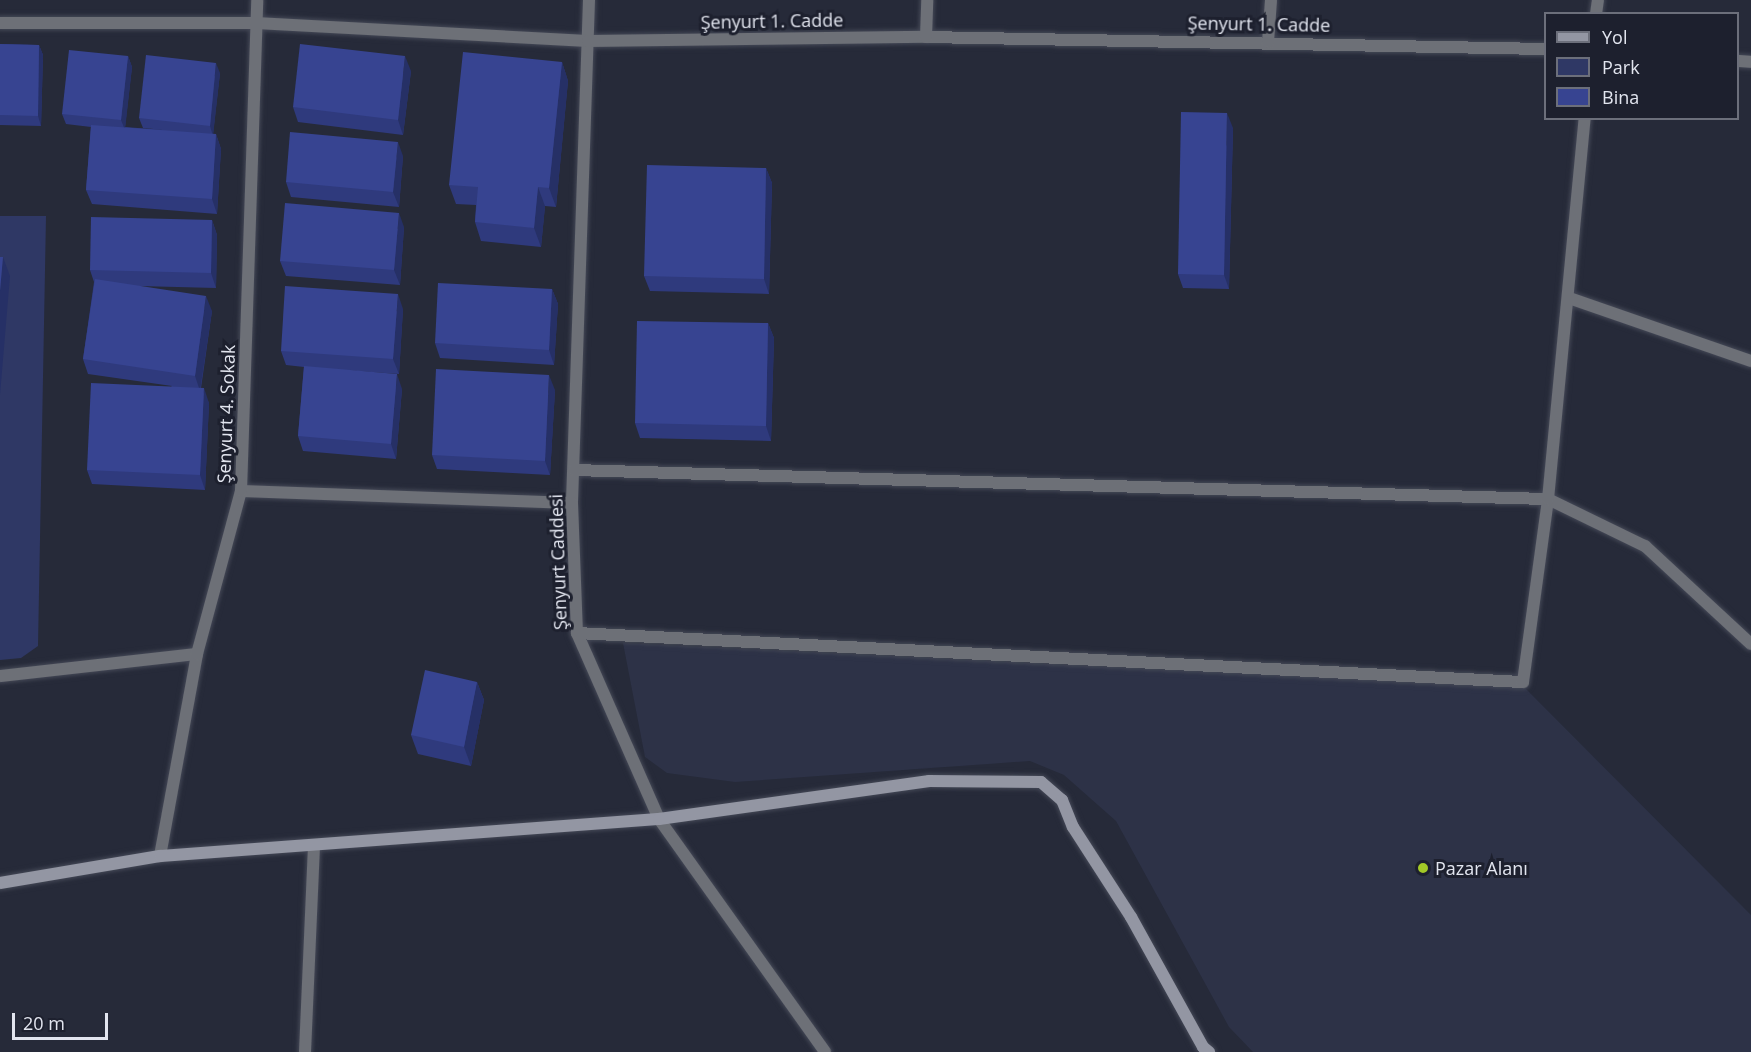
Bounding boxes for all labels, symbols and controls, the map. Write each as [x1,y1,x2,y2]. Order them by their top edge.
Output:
street label: Şenyurt 1. Cadde [700,9,844,33]
street label: Şenyurt 1. Cadde [1187,12,1331,36]
legend [1544,12,1739,120]
text: Yol [1602,25,1627,49]
text: Park [1602,55,1640,79]
text: Bina [1602,85,1639,109]
street label: Şenyurt 4. Sokak [213,344,239,484]
street label: Şenyurt Caddesi [545,494,571,630]
place label: Pazar Alanı [1435,857,1528,879]
marker: Pazar Alanı [1416,861,1430,875]
scale bar [15,1001,111,1039]
text: 20 m [23,1011,65,1035]

